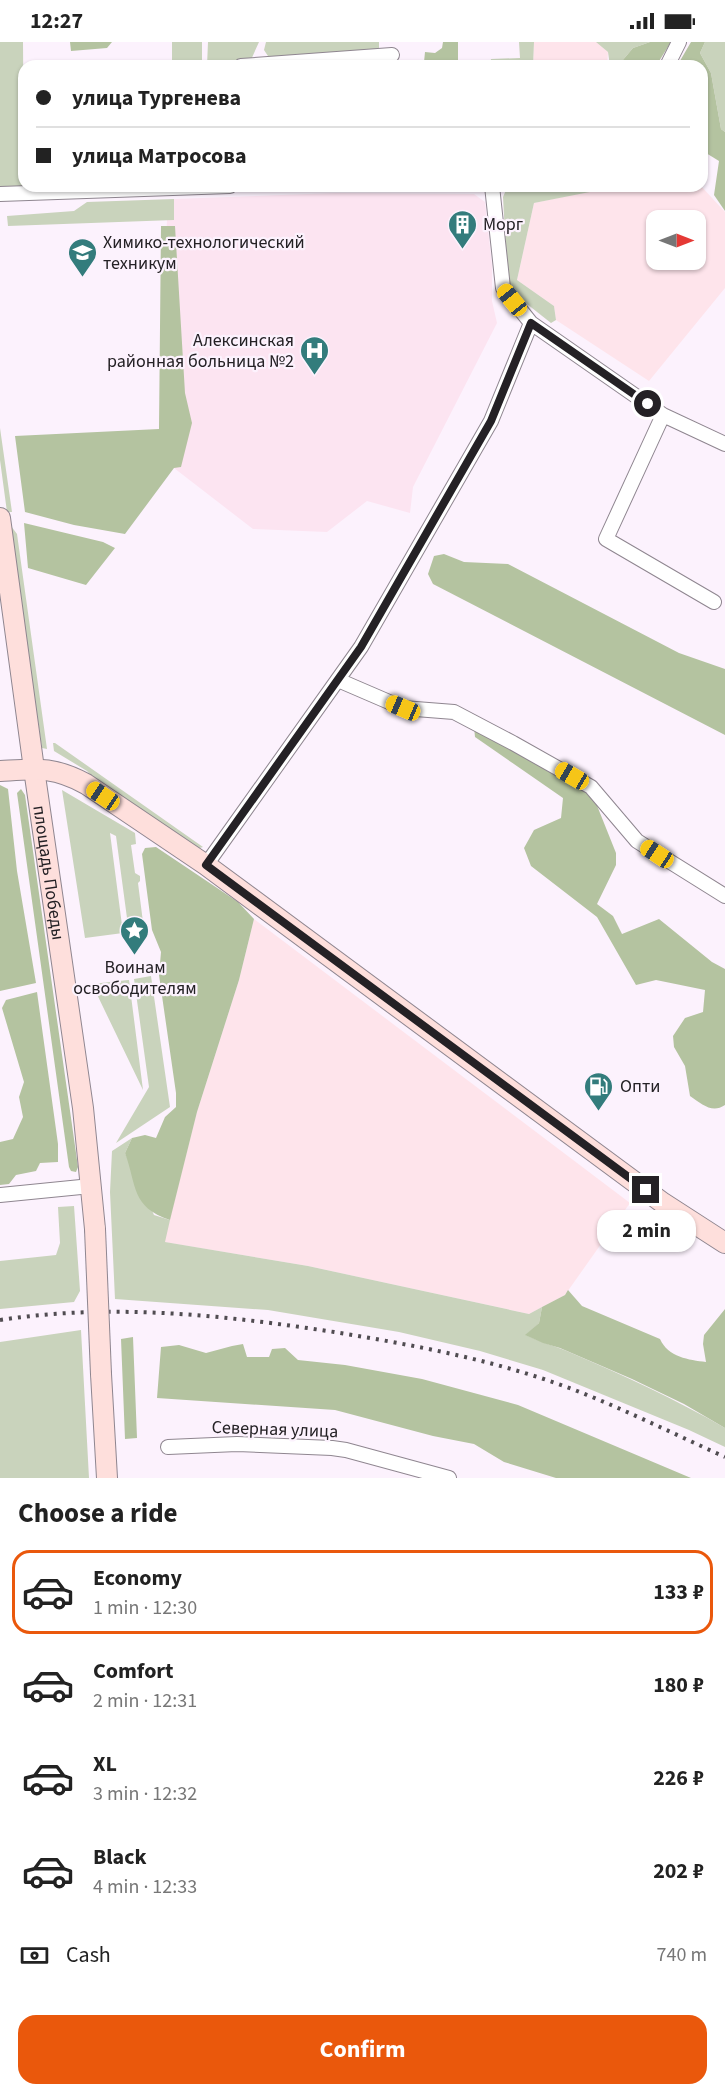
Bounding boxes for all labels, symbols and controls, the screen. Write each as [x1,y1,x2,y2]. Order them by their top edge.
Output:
text: 12:27 [30,5,83,37]
text: улица Тургенева [72,82,241,114]
text: улица Матросова [72,140,247,172]
building icon: Морг [446,208,478,250]
north arrow [646,210,706,270]
map controls [646,210,706,270]
place label: Морг [483,212,523,237]
place label: Химико-технологический техникум [103,230,305,276]
school or university icon: Химико-технологический техникум [66,236,98,278]
car [494,280,530,320]
place label: Алексинская районная больница №2 [107,328,294,374]
hospital icon: Алексинская районная больница №2 [299,334,331,376]
route start [634,390,661,417]
car [383,693,423,723]
car [552,759,592,793]
car [83,778,123,814]
street label: площадь Победы [26,804,71,942]
car [637,837,677,871]
place icon: Воинам освободителям [119,914,151,956]
place label: Воинам освободителям [73,955,197,1001]
fuel station icon: Опти [583,1070,615,1112]
place label: Опти [620,1074,660,1099]
route end [632,1176,659,1203]
callout: 2 min [596,1211,696,1253]
text: 2 min [622,1217,671,1245]
street label: Северная улица [211,1415,339,1444]
text: Choose a ride [18,1494,178,1533]
text: Economy [93,1562,182,1594]
icon: car [21,1565,75,1619]
text: 133 ₽ [653,1576,704,1608]
text: 1 min · 12:30 [93,1594,197,1622]
text: Comfort [93,1655,174,1687]
icon: car [21,1658,75,1712]
text: 180 ₽ [653,1669,704,1701]
text: 2 min · 12:31 [93,1687,197,1715]
text: XL [93,1748,117,1780]
icon: car [21,1751,75,1805]
text: 226 ₽ [653,1762,704,1794]
text: 3 min · 12:32 [93,1780,197,1808]
text: Black [93,1841,147,1873]
icon: car [21,1844,75,1898]
text: 202 ₽ [653,1855,704,1887]
text: 4 min · 12:33 [93,1873,197,1901]
icon: cash [18,1939,51,1972]
text: Cash [66,1939,111,1971]
text: 740 m [657,1941,707,1969]
button: Confirm [18,2015,707,2084]

